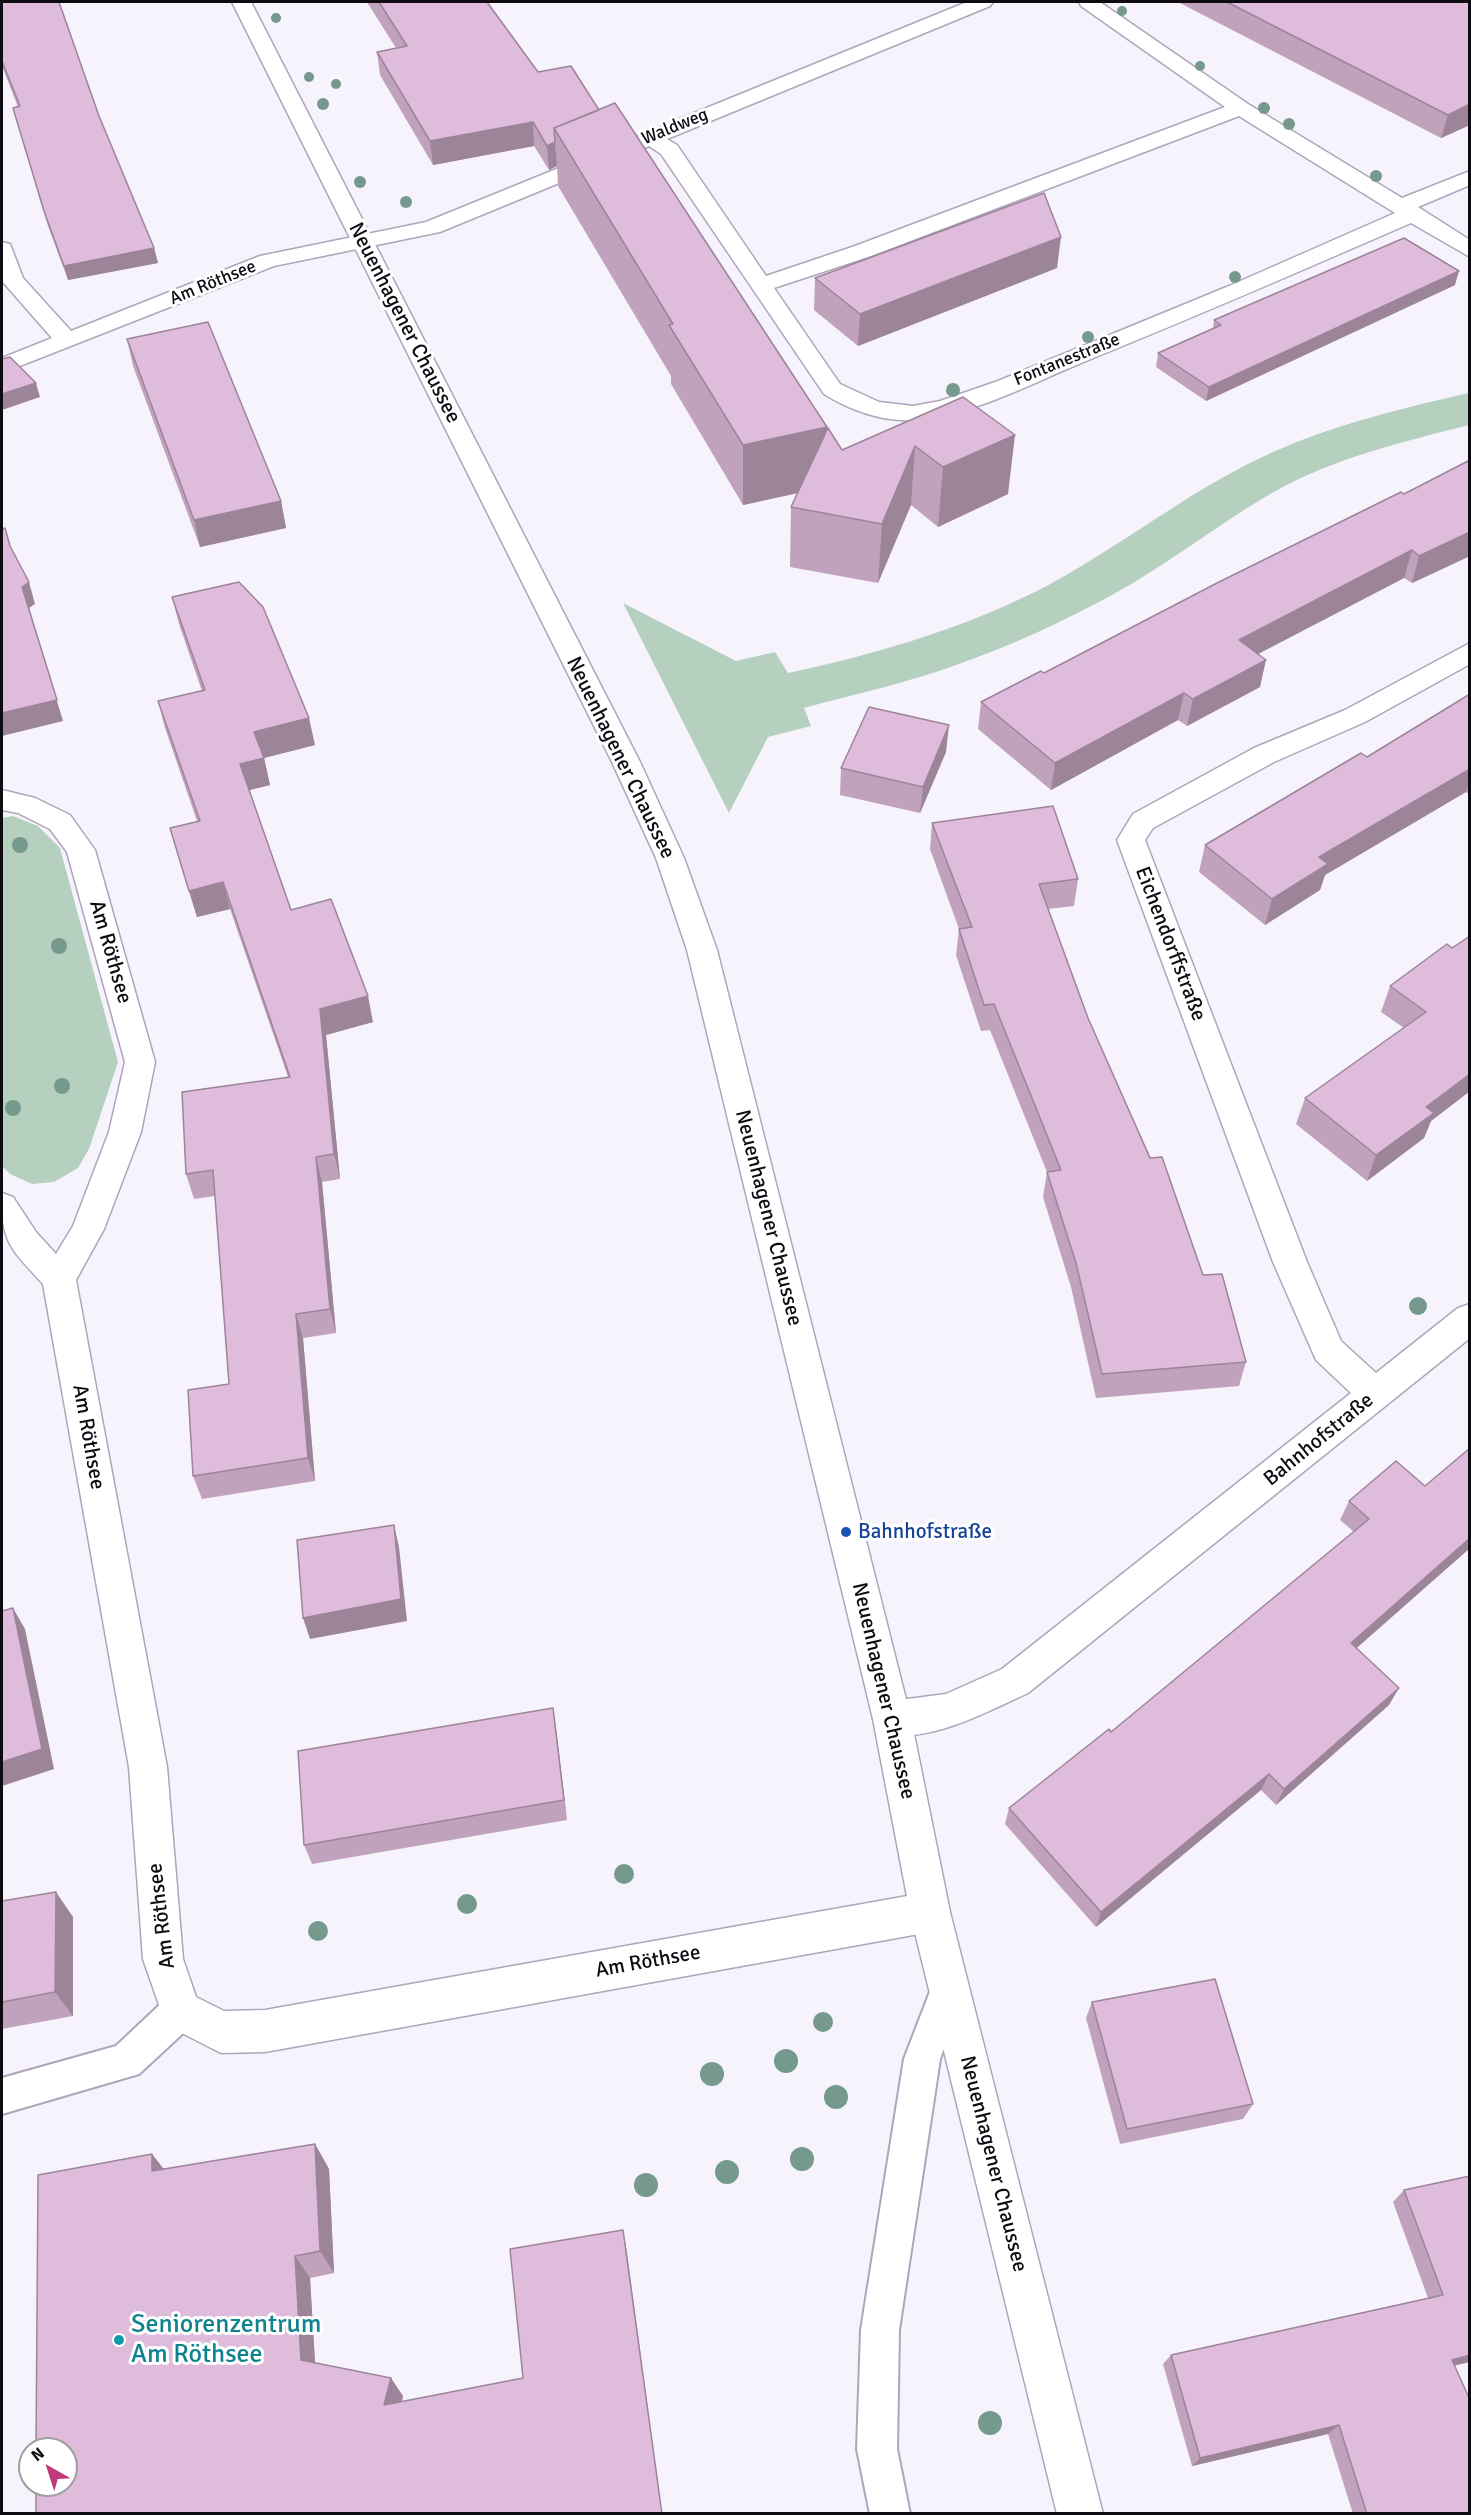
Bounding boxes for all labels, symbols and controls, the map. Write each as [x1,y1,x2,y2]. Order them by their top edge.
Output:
street label: Waldweg [639,104,711,150]
street label: Neuenhagener Chaussee [342,218,466,428]
street label: Am Röthsee [167,256,259,310]
street label: Fontanestraße [1011,329,1123,391]
street label: Neuenhagener Chaussee [560,653,680,863]
street label: Eichendorffstraße [1129,863,1211,1025]
street label: Am Röthsee [83,897,137,1007]
street label: Neuenhagener Chaussee [729,1107,807,1329]
street label: Am Röthsee [66,1382,110,1492]
street label: Bahnhofstraße [1259,1388,1379,1492]
place label: Bahnhofstraße [858,1519,992,1545]
marker: Bahnhofstraße [839,1525,853,1539]
street label: Neuenhagener Chaussee [846,1580,920,1802]
street label: Am Röthsee [143,1862,181,1970]
street label: Am Röthsee [593,1940,703,1984]
street label: Neuenhagener Chaussee [954,2053,1032,2275]
place label: Seniorenzentrum Am Röthsee [131,2309,322,2370]
marker: Seniorenzentrum Am Röthsee [112,2333,126,2347]
north arrow [18,2437,78,2497]
text: N [27,2443,49,2466]

